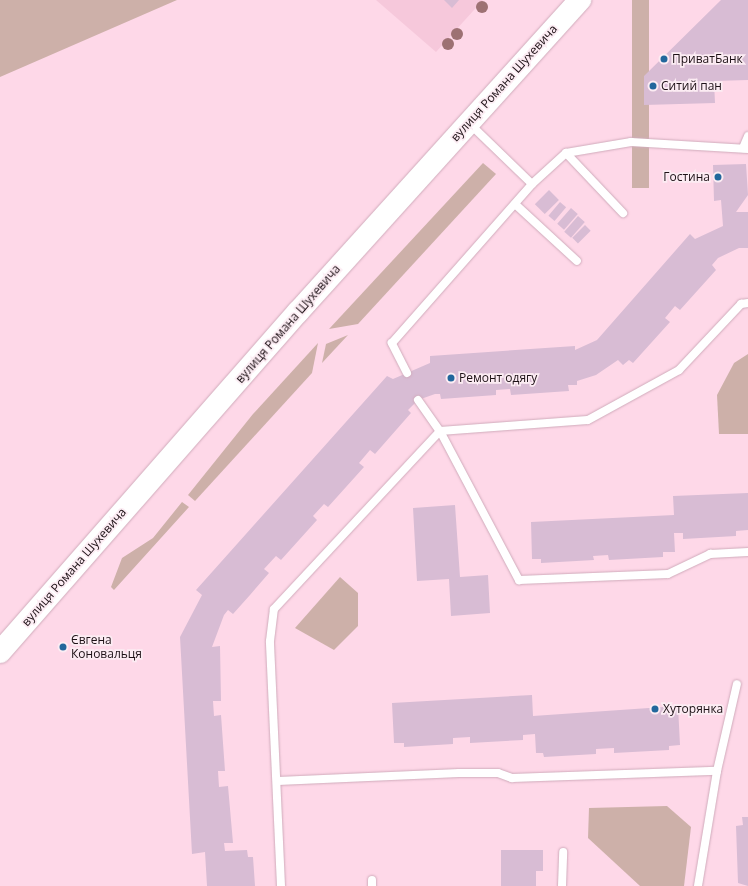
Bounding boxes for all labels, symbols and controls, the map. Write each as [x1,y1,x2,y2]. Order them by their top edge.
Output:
street label: вулиця Романа Шухевича [448,22,560,144]
place label: ПриватБанк [672,52,743,66]
marker: ПриватБанк [659,54,669,64]
place label: Ситий пан [661,79,722,93]
marker: Ситий пан [648,81,658,91]
place label: Гостина [663,170,710,184]
marker: Гостина [713,172,723,182]
street label: вулиця Романа Шухевича [233,262,343,386]
place label: Ремонт одягу [459,371,537,385]
marker: Ремонт одягу [446,373,456,383]
street label: вулиця Романа Шухевича [19,505,129,629]
place label: Євгена Коновальця [71,633,142,661]
marker: Євгена Коновальця [58,642,68,652]
place label: Хуторянка [663,702,723,716]
marker: Хуторянка [650,704,660,714]

